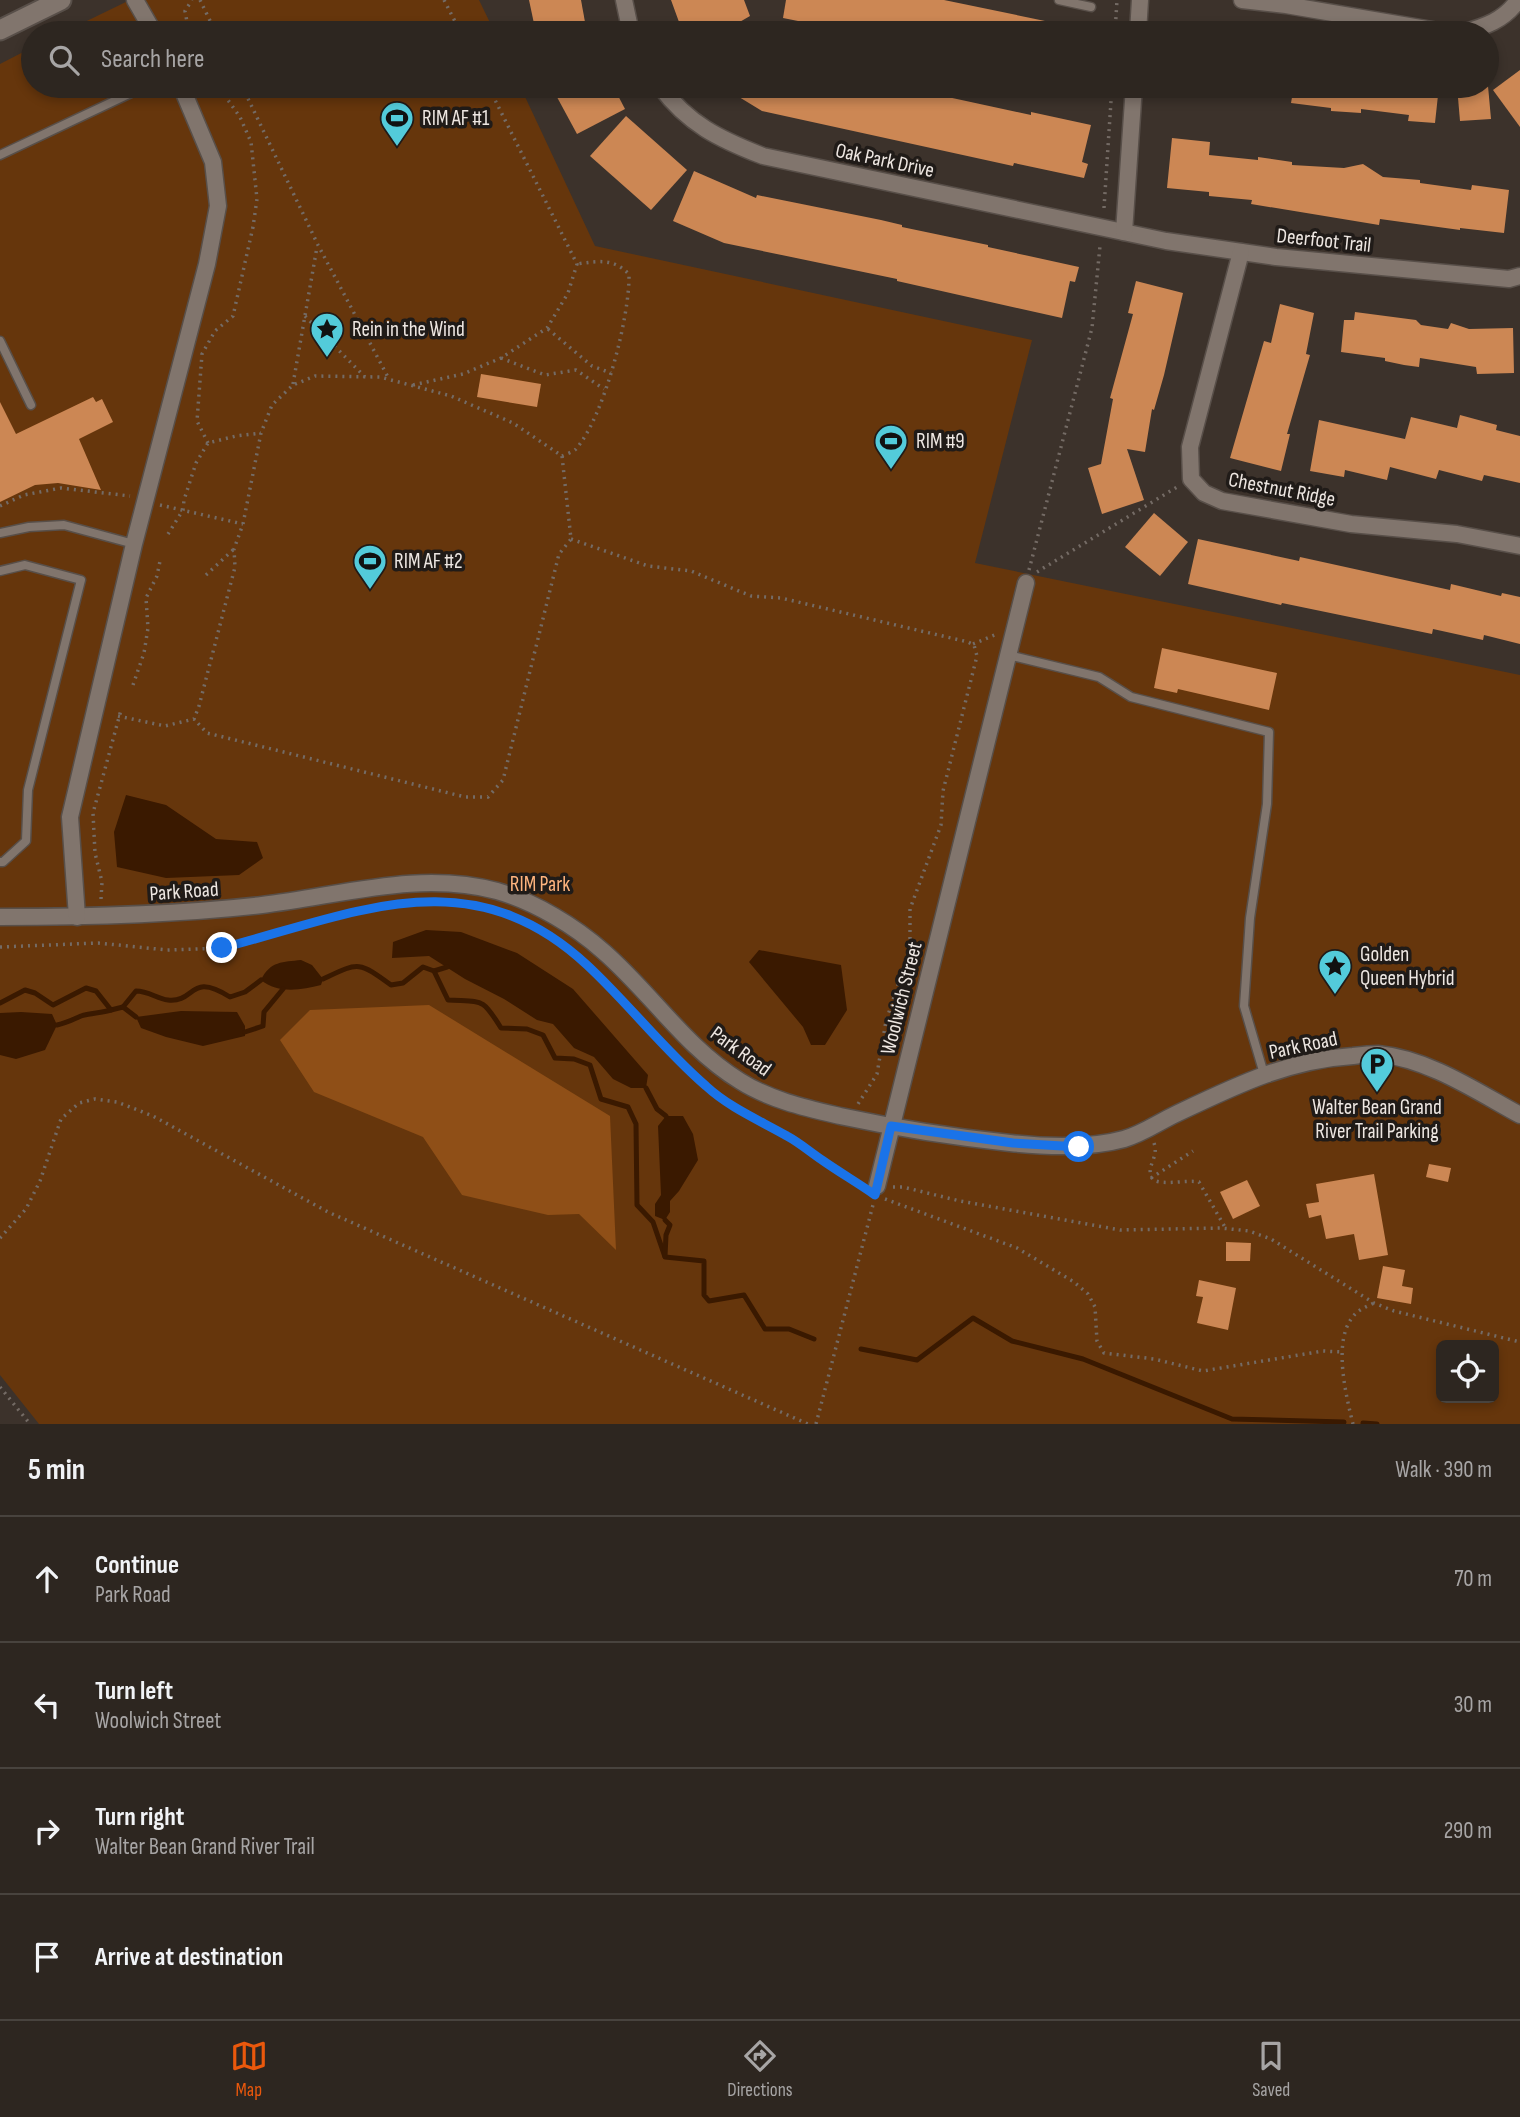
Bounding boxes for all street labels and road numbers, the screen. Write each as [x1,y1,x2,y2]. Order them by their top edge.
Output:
street label: Oak Park Drive [833,138,937,183]
street label: Deerfoot Trail [1275,223,1372,258]
street label: Chestnut Ridge [1226,467,1337,512]
street label: Park Road [149,877,219,906]
street label: Woolwich Street [875,939,928,1057]
street label: Park Road [705,1021,776,1082]
street label: Park Road [1267,1026,1339,1065]

